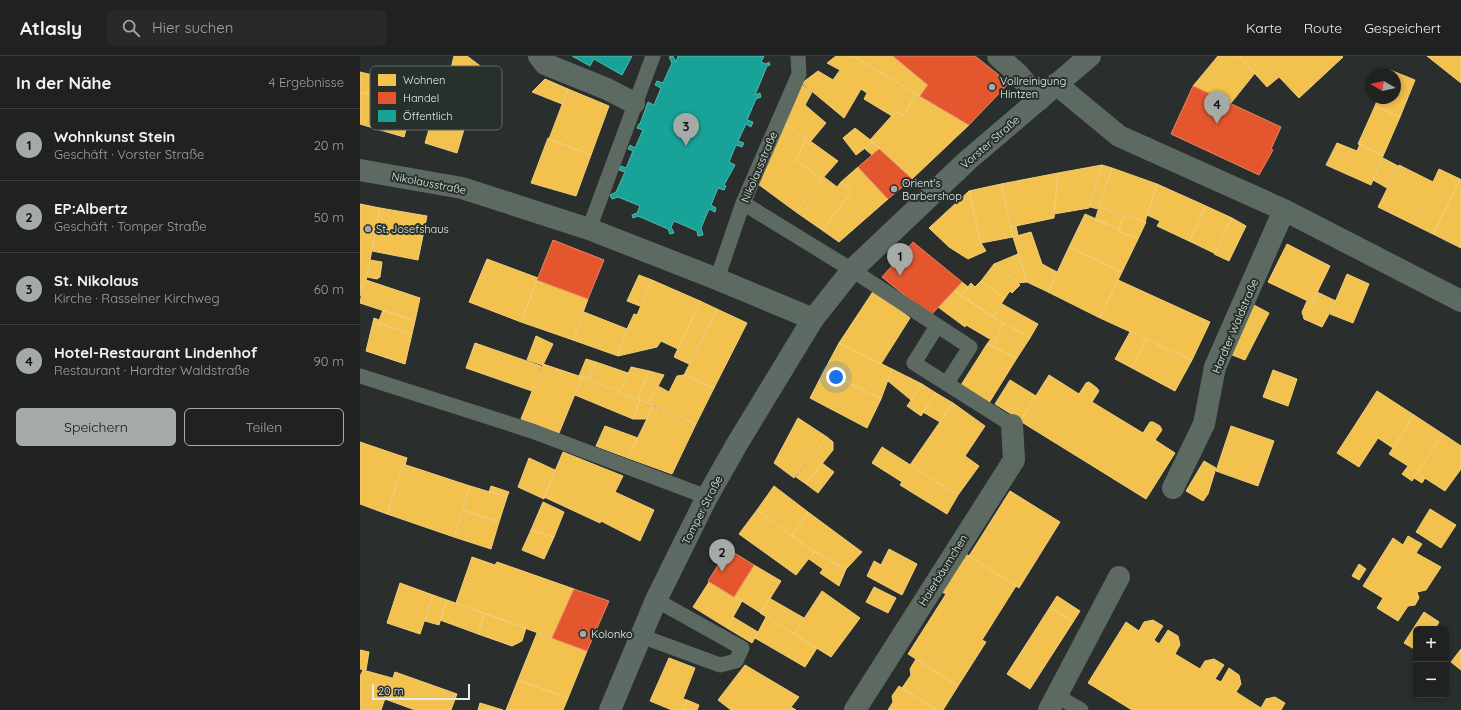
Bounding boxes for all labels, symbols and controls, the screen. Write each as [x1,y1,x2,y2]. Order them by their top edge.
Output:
search box [106,10,386,46]
text: Atlasly [20,16,82,40]
icon: search [120,17,142,39]
text: Hier suchen [152,18,233,37]
text: Karte [1246,19,1282,37]
text: Route [1304,19,1342,37]
text: Gespeichert [1364,19,1441,37]
legend [370,66,502,130]
north arrow [1365,68,1401,104]
text: In der Nähe [16,72,112,93]
text: Wohnen [403,73,445,87]
text: 4 Ergebnisse [268,74,344,90]
place label: Vollreinigung Hintzen [1000,74,1066,101]
marker: Vollreinigung Hintzen [987,82,997,92]
text: Handel [403,91,439,105]
pin: 4 [1204,91,1230,124]
text: Öffentlich [403,109,452,123]
pin: 3 [673,113,699,146]
street label: Vorster Straße [958,113,1022,171]
text: Wohnkunst Stein [54,127,175,146]
street label: Nikolausstraße [738,129,780,205]
text: 1 [26,137,32,153]
text: 20 m [314,137,344,153]
text: Geschäft · Vorster Straße [54,146,204,162]
street label: Nikolausstraße [391,169,467,197]
place label: Orient's Barbershop [902,176,962,203]
marker: Orient's Barbershop [889,184,899,194]
text: EP:Albertz [54,199,128,218]
text: 2 [25,209,33,225]
text: 50 m [314,209,344,225]
text: Geschäft · Tomper Straße [54,218,207,234]
place label: St. Josefshaus [376,222,449,236]
marker: St. Josefshaus [363,224,373,234]
pin: 1 [887,243,913,276]
text: St. Nikolaus [54,271,139,290]
street label: Hardter Waldstraße [1209,277,1261,375]
text: 3 [26,281,32,297]
text: 60 m [314,281,344,297]
text: Kirche · Rasselner Kirchweg [54,290,220,306]
text: Hotel-Restaurant Lindenhof [54,343,257,362]
text: 4 [25,353,33,369]
text: 90 m [314,353,344,369]
text: Restaurant · Hardter Waldstraße [54,362,250,378]
your location [826,367,846,387]
button: Speichern [16,408,176,446]
button: Teilen [184,408,344,446]
street label: Tomper Straße [679,473,725,547]
street label: Haierbäumchen [915,532,971,608]
pin: 2 [709,539,735,572]
map controls [1413,626,1449,698]
button: + [1413,626,1449,662]
place label: Kolonko [591,627,633,641]
marker: Kolonko [578,629,588,639]
button: − [1413,662,1449,698]
scale bar [372,682,470,701]
text: 20 m [378,684,404,698]

